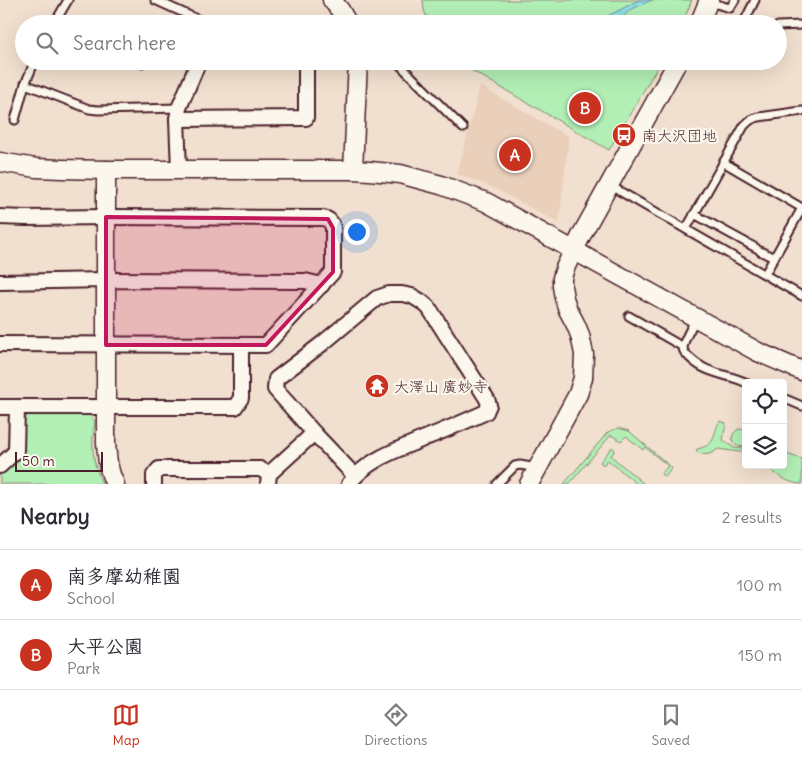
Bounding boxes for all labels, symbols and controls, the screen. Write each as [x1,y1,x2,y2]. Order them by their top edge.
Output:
search box [15,15,787,70]
icon: search [33,29,61,57]
text: Search here [73,31,176,55]
pin: B [569,89,601,127]
bus stop icon: 南大沢団地 [611,122,637,148]
place label: 南大沢団地 [642,126,717,145]
pin: A [499,136,531,174]
your location [344,219,370,245]
temple icon: 大澤山 廣妙寺 [364,373,390,399]
place label: 大澤山 廣妙寺 [394,377,488,396]
map controls [742,379,787,469]
button: locate [742,379,787,424]
button: layers [742,424,787,469]
scale bar [15,449,102,472]
text: 50 m [22,452,55,470]
text: Nearby [20,503,90,530]
text: 2 results [722,507,782,527]
text: 南多摩幼稚園 [67,564,181,588]
text: A [31,575,41,595]
text: 100 m [737,575,782,595]
text: School [67,588,115,608]
text: 大平公園 [67,634,143,658]
text: B [31,645,41,665]
text: 150 m [738,645,782,665]
text: Park [67,658,100,678]
tab: Map [112,701,140,749]
tab: Directions [364,701,427,749]
tab: Saved [652,701,690,749]

